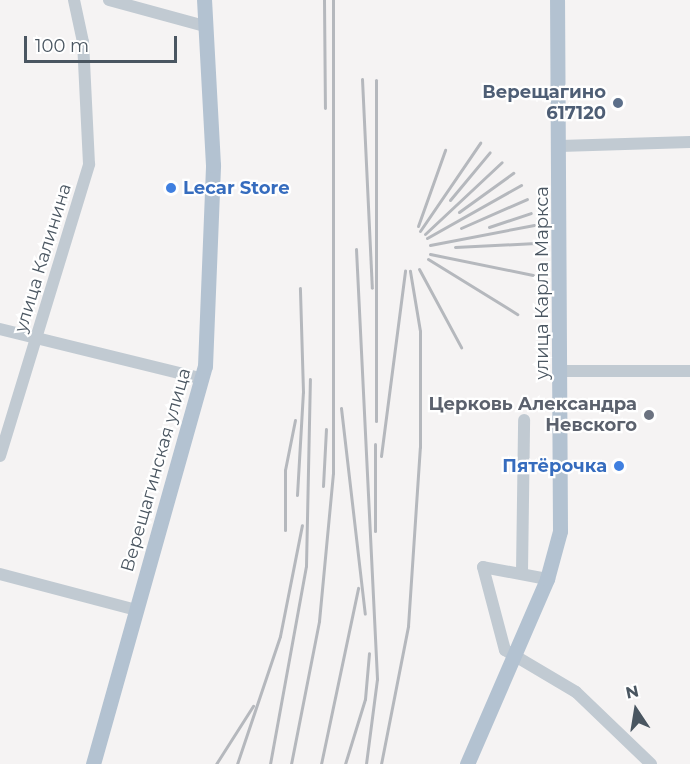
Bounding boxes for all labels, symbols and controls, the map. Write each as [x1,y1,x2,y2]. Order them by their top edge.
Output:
scale bar [27,24,180,62]
text: 100 m [35,35,89,57]
place label: Верещагино 617120 [482,82,606,124]
marker: Верещагино 617120 [611,96,625,110]
place label: Lecar Store [183,177,290,199]
street label: улица Калинина [10,181,76,335]
marker: Lecar Store [164,181,178,195]
street label: улица Карла Маркса [531,186,553,380]
street label: Верещагинская улица [117,366,195,574]
place label: Церковь Александра Невского [429,394,637,436]
marker: Церковь Александра Невского [642,408,656,422]
place label: Пятёрочка [502,455,607,477]
marker: Пятёрочка [612,459,626,473]
north arrow [606,680,666,740]
text: N [624,681,640,703]

